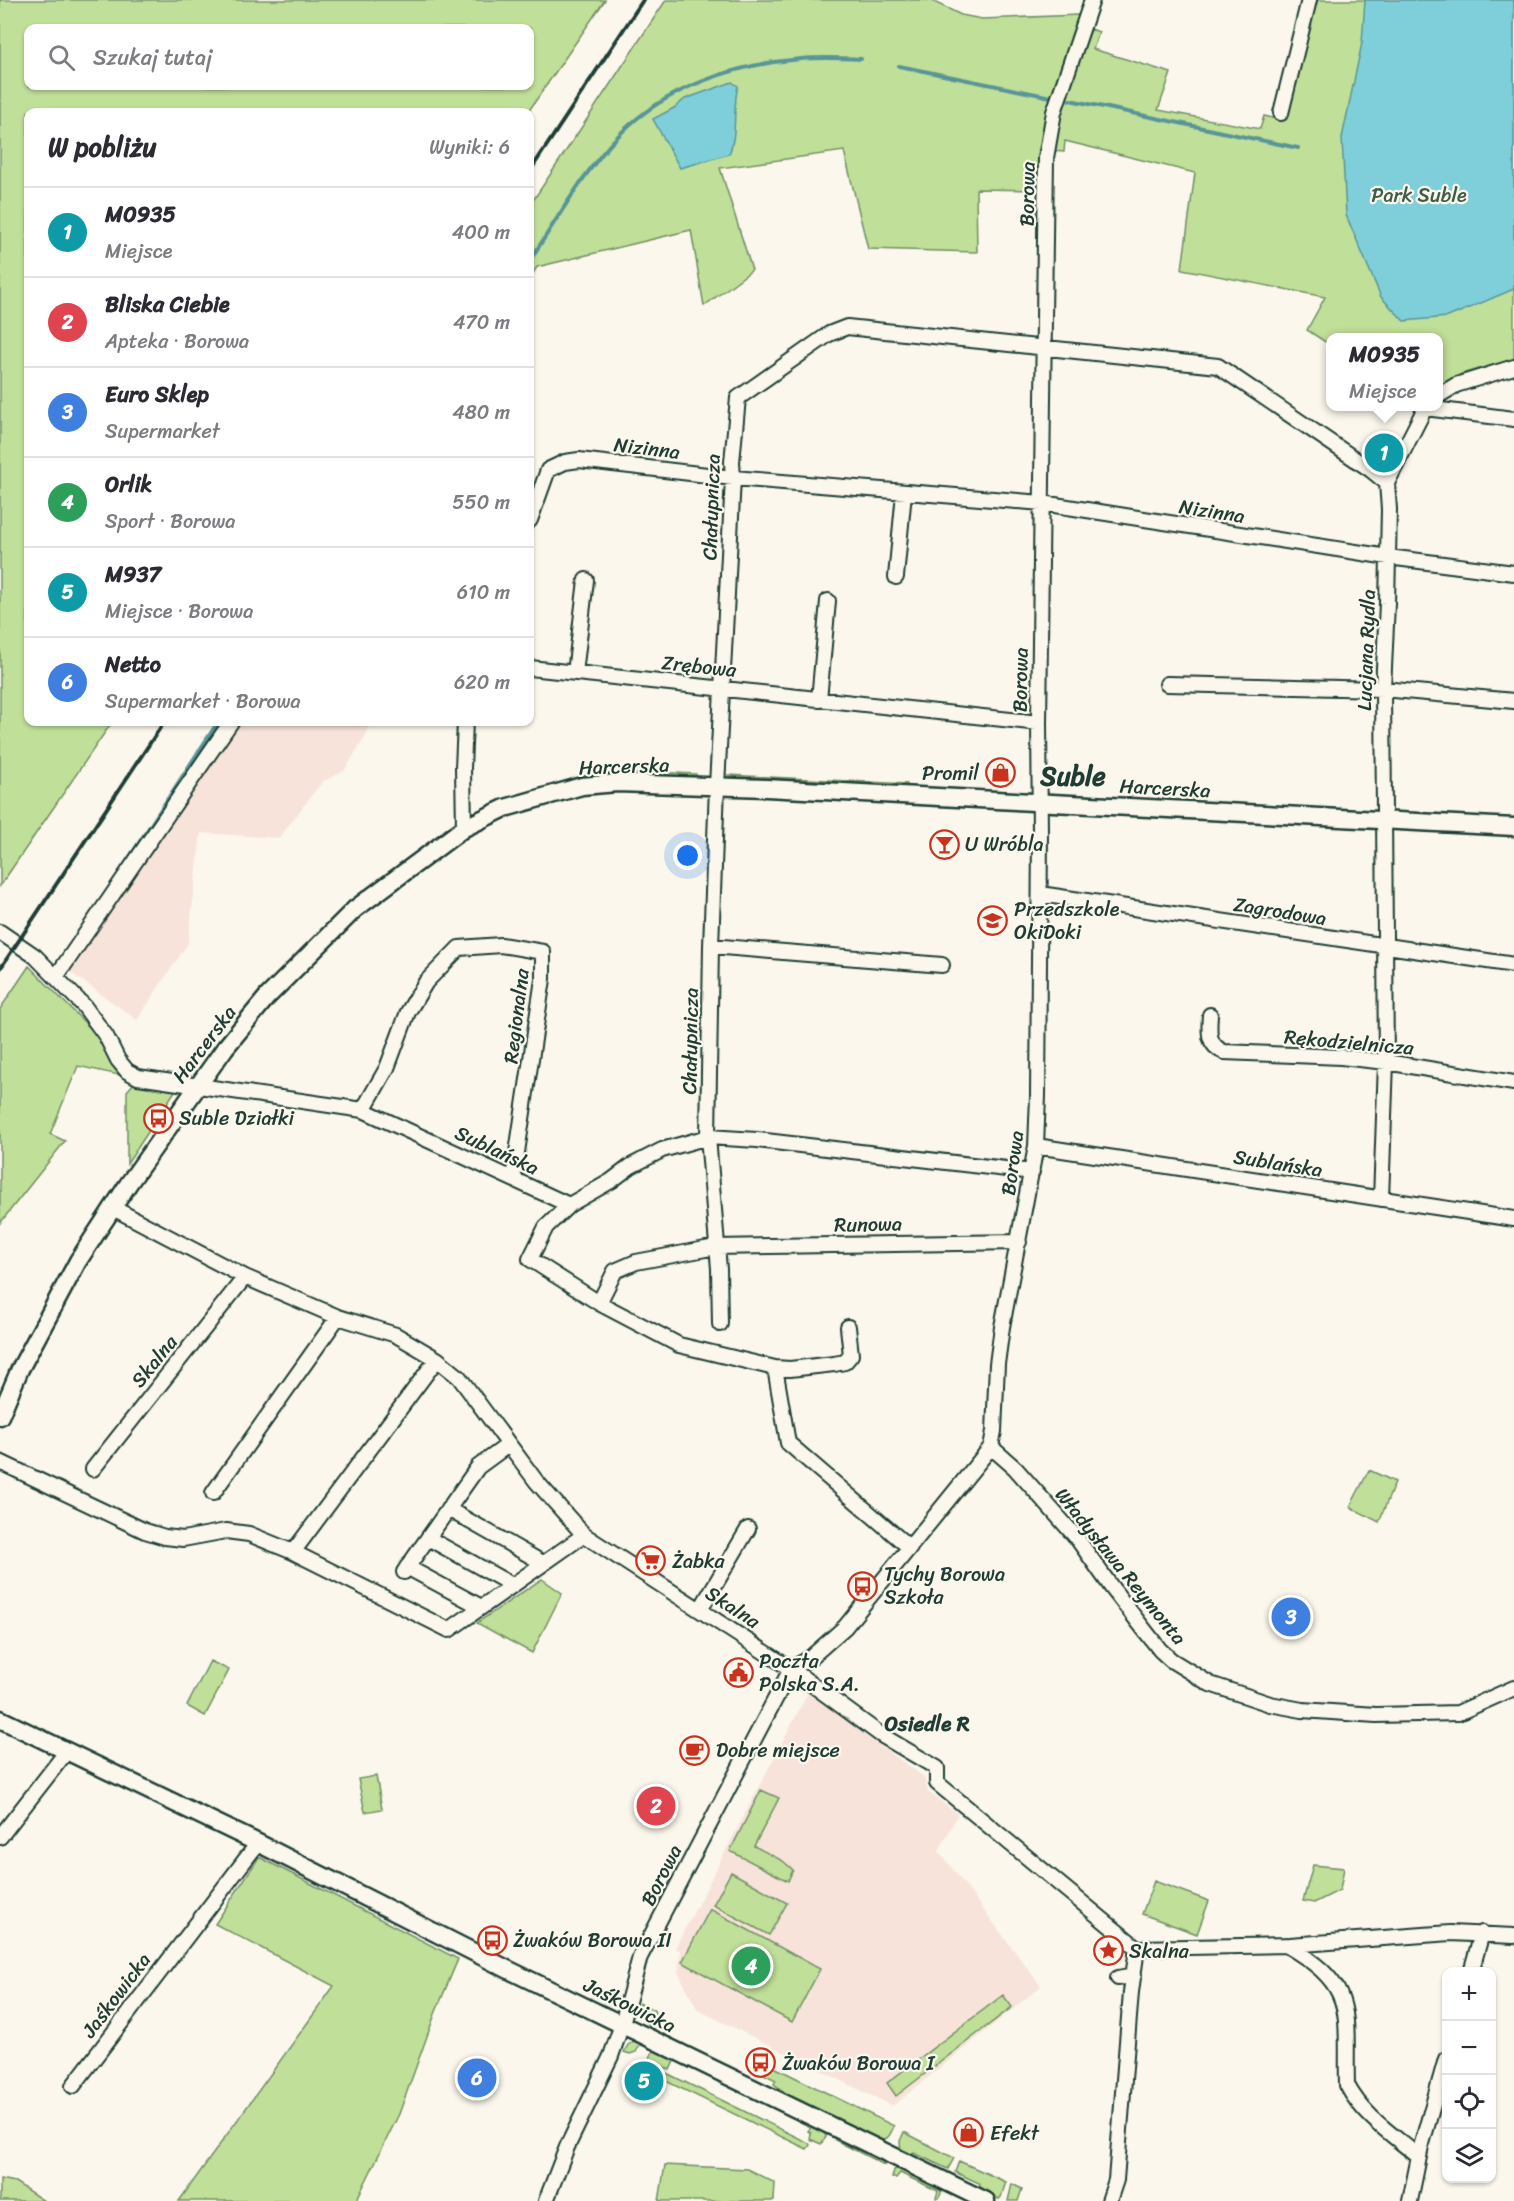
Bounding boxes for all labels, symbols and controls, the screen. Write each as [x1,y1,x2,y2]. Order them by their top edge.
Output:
search box [24,24,534,90]
text: Szukaj tutaj [93,38,212,77]
icon: search [45,41,78,74]
text: W pobliżu [48,124,157,170]
text: Wyniki: 6 [429,130,510,165]
street label: Borowa [1009,161,1046,227]
park label: Park Suble [1371,178,1467,213]
text: M0935 [105,195,176,234]
text: 1 [63,215,72,250]
text: 400 m [452,215,510,250]
text: Miejsce [105,234,172,269]
text: Bliska Ciebie [105,285,230,324]
text: 2 [62,305,73,340]
text: 470 m [453,305,510,340]
text: Apteka · Borowa [105,324,249,359]
popup [1326,333,1443,411]
text: M0935 [1349,335,1420,374]
text: Miejsce [1349,374,1417,409]
text: Euro Sklep [105,375,209,414]
text: 3 [62,395,73,430]
text: 480 m [452,395,510,430]
text: Supermarket [105,414,220,449]
street label: Nizinna [612,427,682,470]
pin: 1 [1364,430,1404,476]
street label: Chałupnicza [692,453,731,561]
text: Orlik [105,465,152,504]
text: 4 [61,485,74,520]
text: 550 m [452,485,510,520]
street label: Nizinna [1177,489,1247,534]
text: Sport · Borowa [105,504,235,539]
text: M937 [105,555,161,594]
text: 5 [61,575,74,610]
text: 610 m [457,575,510,610]
street label: Lucjana Rydla [1347,589,1386,711]
text: Miejsce · Borowa [105,594,253,629]
text: Netto [105,645,161,684]
street label: Zrębowa [660,645,739,688]
street label: Borowa [1002,647,1039,713]
text: 6 [62,665,73,700]
text: 620 m [454,665,510,700]
text: Supermarket · Borowa [105,684,301,719]
street label: Harcerska [578,747,670,786]
district label: Suble [1039,753,1106,799]
place label: Promil [922,756,979,791]
shop icon: Promil [984,757,1016,789]
street label: Harcerska [1119,769,1211,808]
place label: U Wróbla [965,827,1044,862]
bar icon: U Wróbla [928,828,960,860]
your location [673,841,702,870]
street label: Zagrodowa [1231,887,1329,936]
place label: Przedszkole OkiDoki [1014,892,1120,950]
school or university icon: Przedszkole OkiDoki [977,904,1009,936]
street label: Regionalna [493,966,540,1065]
street label: Chałupnicza [672,987,709,1095]
street label: Harcerska [163,998,246,1091]
street label: Rękodzielnicza [1283,1019,1416,1066]
place label: Suble Działki [179,1101,296,1136]
bus stop icon: Suble Działki [142,1102,174,1134]
street label: Sublańska [449,1116,545,1185]
street label: Borowa [991,1128,1034,1198]
street label: Sublańska [1231,1139,1325,1188]
street label: Runowa [834,1206,902,1243]
street label: Skalna [122,1326,187,1396]
street label: Władysława Reymonta [1046,1480,1195,1653]
place label: Żabka [672,1544,726,1579]
supermarket icon: Żabka [635,1545,667,1577]
place label: Tychy Borowa Szkoła [884,1557,1005,1615]
bus stop icon: Tychy Borowa Szkoła [847,1570,879,1602]
street label: Skalna [698,1576,768,1639]
pin: 3 [1272,1594,1310,1640]
place label: Poczta Polska S.A. [759,1644,860,1702]
public building icon: Poczta Polska S.A. [722,1657,754,1689]
district label: Osiedle R [884,1705,970,1743]
place label: Dobre miejsce [716,1733,840,1768]
cafe icon: Dobre miejsce [679,1734,711,1766]
pin: 2 [636,1784,676,1828]
street label: Borowa [631,1838,692,1912]
place label: Żwaków Borowa II [513,1923,672,1958]
bus stop icon: Żwaków Borowa II [476,1924,508,1956]
place label: Skalna [1129,1934,1190,1969]
place icon: Skalna [1092,1935,1124,1967]
pin: 4 [732,1944,771,1988]
street label: Jaśkowicka [72,1945,160,2046]
street label: Jaśkowicka [577,1967,682,2043]
map controls [1442,1967,1496,2183]
button: + [1442,1967,1496,2021]
button: − [1442,2021,1496,2075]
place label: Żwaków Borowa I [782,2046,935,2081]
bus stop icon: Żwaków Borowa I [745,2047,777,2079]
pin: 6 [458,2056,496,2100]
pin: 5 [624,2058,664,2104]
button: locate [1442,2075,1496,2129]
place label: Efekt [990,2116,1040,2151]
shop icon: Efekt [953,2117,985,2149]
button: layers [1442,2129,1496,2183]

